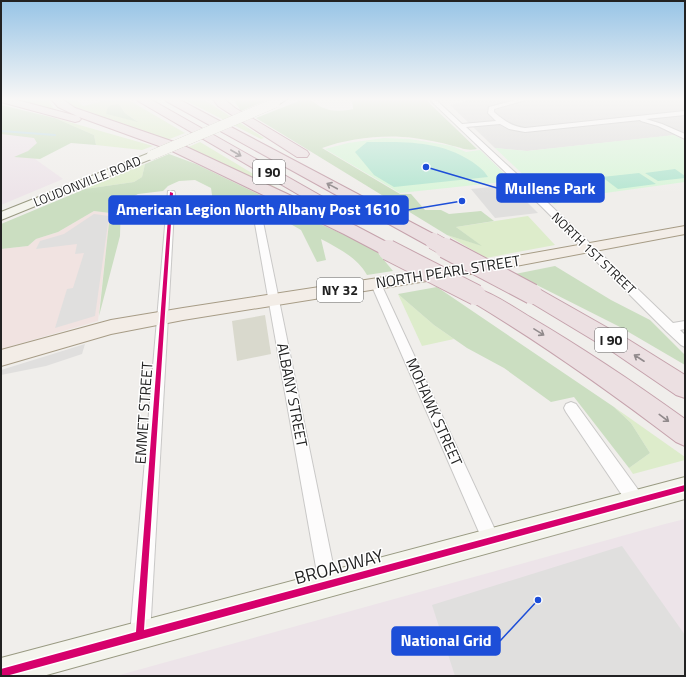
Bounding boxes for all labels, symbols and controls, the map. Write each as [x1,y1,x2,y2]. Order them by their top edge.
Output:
street label: LOUDONVILLE ROAD [30,150,144,212]
one-way arrow [230,150,242,158]
road number: I 90 [253,160,285,184]
callout: Mullens Park [497,174,604,202]
text: Mullens Park [504,176,596,200]
one-way arrow [327,182,339,189]
callout: American Legion North Albany Post 1610 [109,196,408,224]
text: American Legion North Albany Post 1610 [116,197,400,221]
street label: NORTH 1ST STREET [547,207,641,299]
street label: NORTH PEARL STREET [374,249,522,294]
road number: NY 32 [317,278,363,302]
one-way arrow [533,328,544,336]
road number: I 90 [595,328,627,352]
street label: ALBANY STREET [271,341,314,449]
street label: MOHAWK STREET [400,354,469,470]
one-way arrow [634,354,645,362]
street label: EMMET STREET [128,361,159,465]
one-way arrow [658,414,669,422]
street label: BROADWAY [291,542,387,591]
callout: National Grid [392,627,500,655]
text: National Grid [400,628,492,652]

